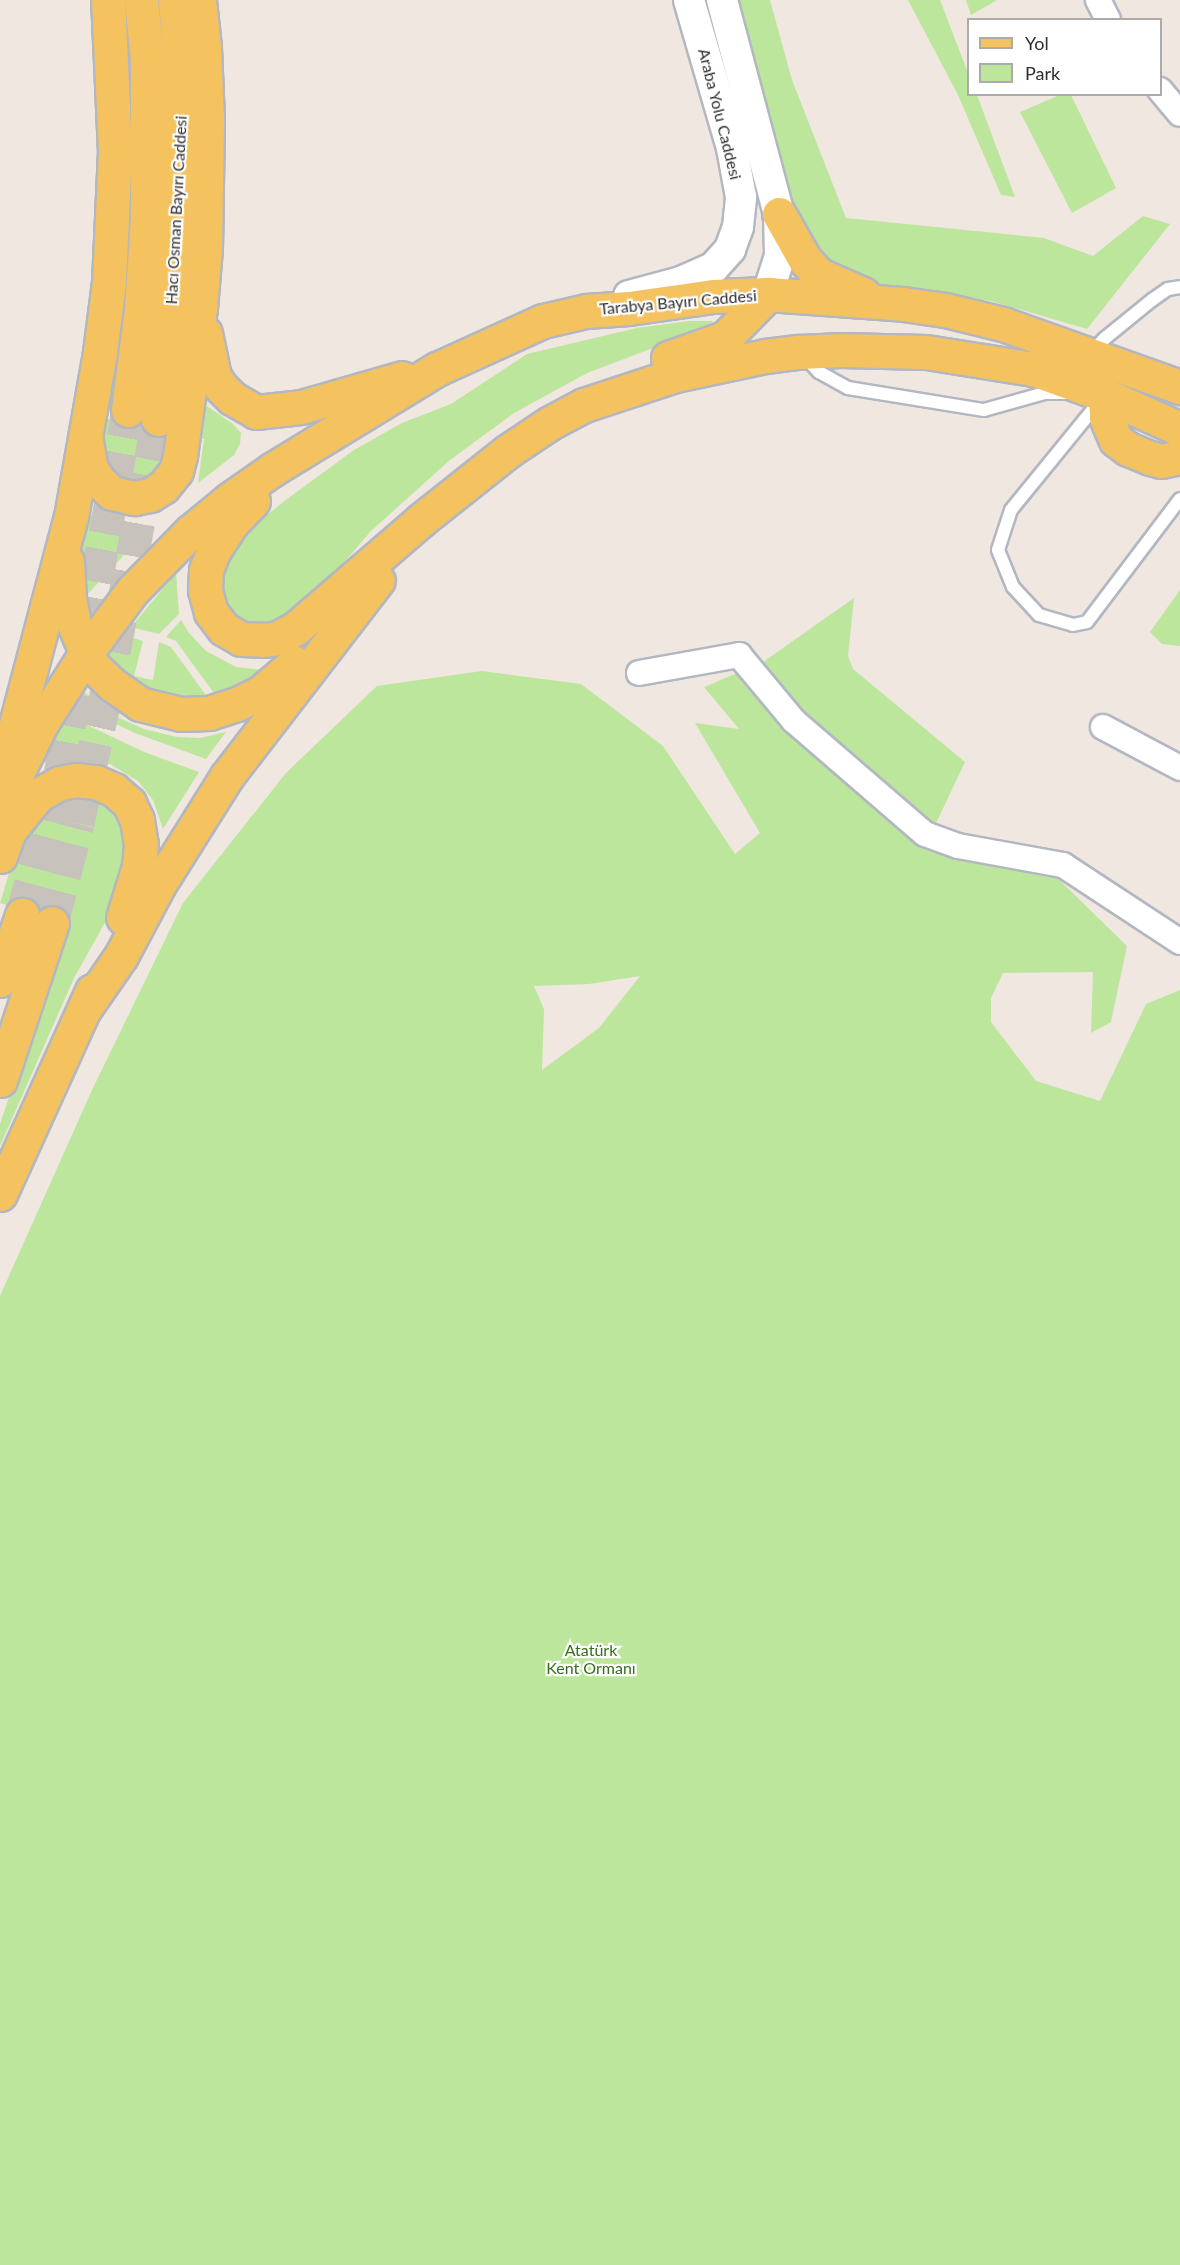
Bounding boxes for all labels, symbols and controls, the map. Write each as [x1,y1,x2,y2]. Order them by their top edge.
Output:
legend [967,18,1162,96]
text: Yol [1025,32,1049,54]
street label: Araba Yolu Caddesi [694,46,746,182]
text: Park [1025,62,1060,84]
street label: Hacı Osman Bayırı Caddesi [161,115,191,305]
street label: Tarabya Bayırı Caddesi [599,286,757,318]
park label: Atatürk Kent Ormanı [546,1640,636,1678]

